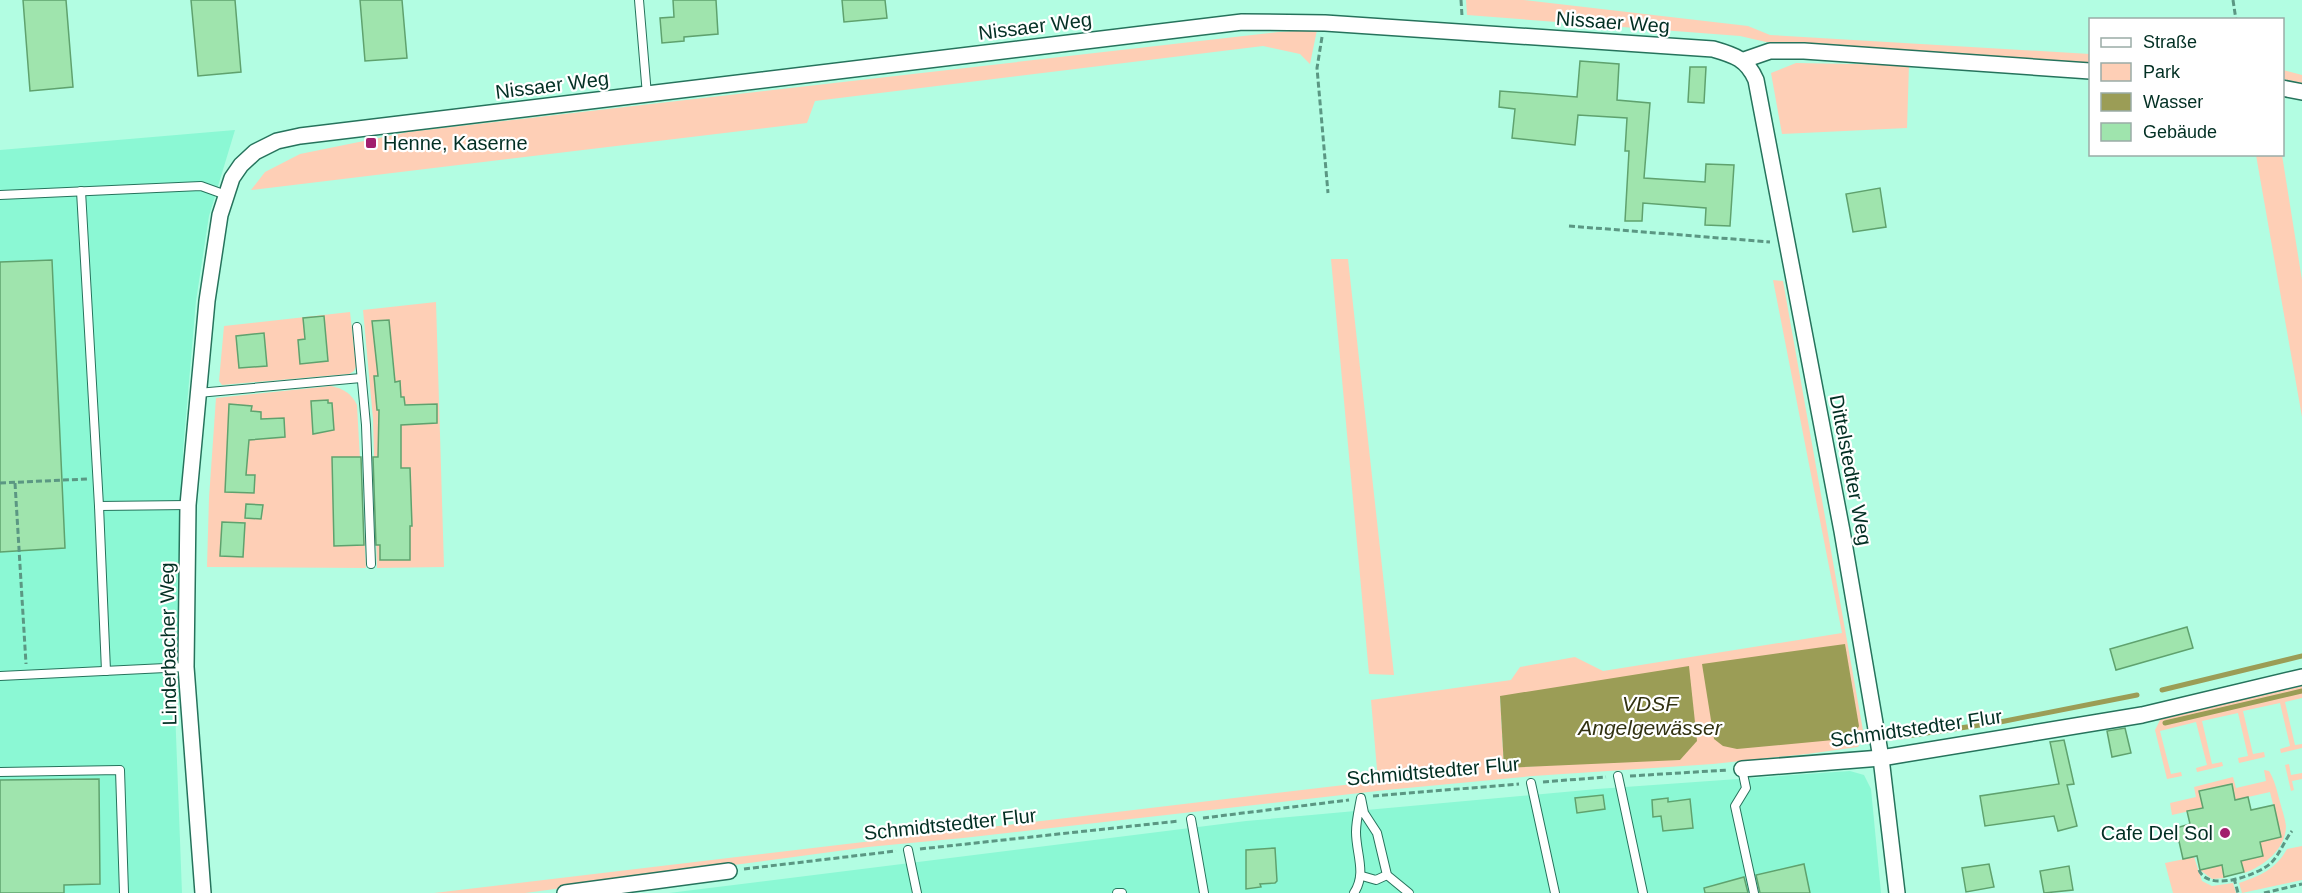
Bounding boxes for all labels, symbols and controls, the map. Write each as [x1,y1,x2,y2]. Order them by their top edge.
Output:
street label: Nissaer Weg [1555,7,1671,37]
street label: Nissaer Weg [977,8,1093,44]
legend [2089,18,2284,156]
text: Straße [2143,32,2197,52]
text: Park [2143,62,2181,82]
street label: Nissaer Weg [494,67,610,103]
text: Wasser [2143,92,2203,112]
text: Gebäude [2143,122,2217,142]
place label: Henne, Kaserne [383,132,528,154]
marker: Henne, Kaserne [364,136,378,150]
street label: Dittelstedter Weg [1826,393,1876,547]
street label: Linderbacher Weg [156,562,180,726]
water label: VDSF Angelgewässer [1576,692,1723,739]
street label: Schmidtstedter Flur [1829,705,2004,751]
street label: Schmidtstedter Flur [1346,752,1521,790]
street label: Schmidtstedter Flur [863,804,1038,844]
place label: Cafe Del Sol [2101,822,2213,844]
marker: Cafe Del Sol [2218,826,2232,840]

